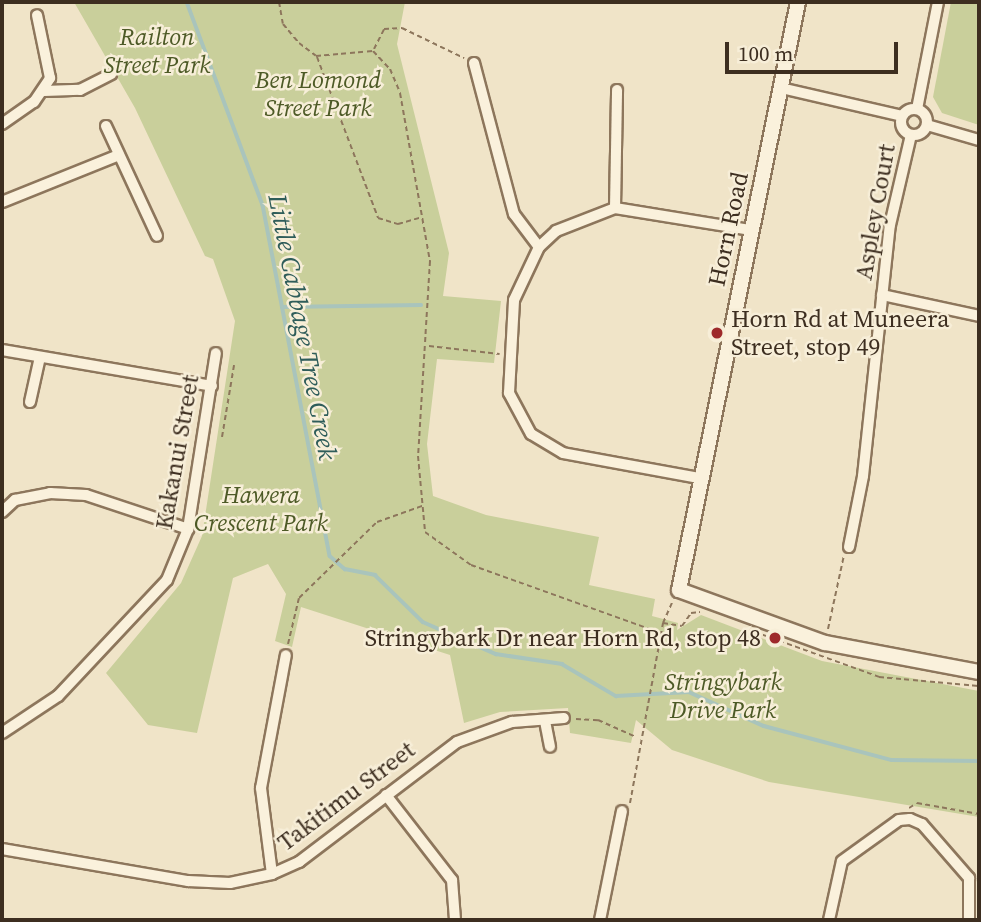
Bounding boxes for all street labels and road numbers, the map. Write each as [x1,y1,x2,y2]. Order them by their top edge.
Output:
street label: Aspley Court [849,142,901,282]
street label: Horn Road [702,169,754,289]
street label: Kakanui Street [149,372,205,532]
street label: Takitimu Street [272,735,420,857]

